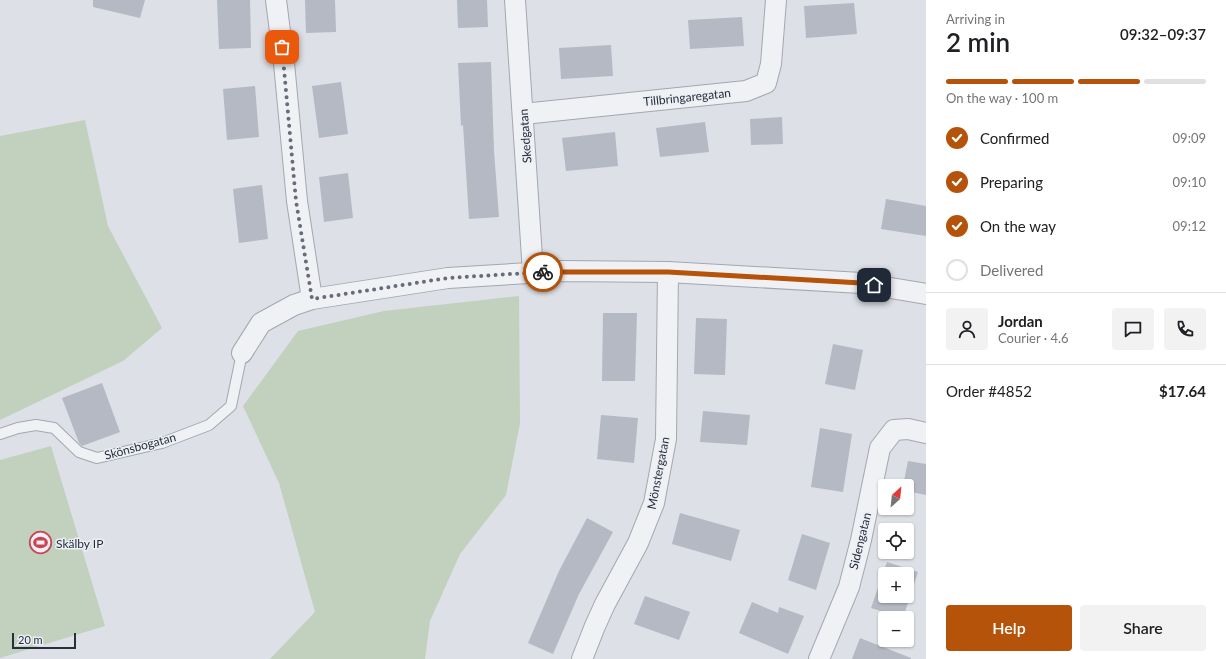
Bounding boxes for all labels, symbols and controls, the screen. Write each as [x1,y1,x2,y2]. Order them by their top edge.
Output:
text: Arriving in [946,11,1005,27]
text: 09:32–09:37 [1120,25,1206,43]
text: 2 min [946,26,1010,58]
pin [265,30,299,64]
icon: bag [271,36,293,58]
street label: Tillbringaregatan [642,85,732,109]
text: On the way · 100 m [946,90,1058,106]
street label: Skedgatan [516,108,534,164]
icon: check [946,127,968,149]
text: Confirmed [980,129,1049,147]
text: 09:09 [1173,130,1206,146]
icon: check [946,171,968,193]
text: Preparing [980,173,1043,191]
text: 09:10 [1173,174,1206,190]
icon: check [946,215,968,237]
text: On the way [980,217,1056,235]
text: 09:12 [1173,218,1206,234]
courier [523,252,563,292]
icon: bike [532,261,554,283]
text: Delivered [980,261,1043,279]
pin [857,268,891,302]
icon: home [863,274,885,296]
button: person [946,308,988,350]
button: chat [1112,308,1154,350]
button: phone [1164,308,1206,350]
text: Jordan [998,312,1043,330]
text: Courier · 4.6 [998,330,1069,346]
text: Order #4852 [946,382,1032,400]
text: $17.64 [1159,382,1206,400]
street label: Skönsbogatan [103,429,177,463]
street label: Mönstergatan [644,435,672,511]
north arrow [878,479,914,515]
map controls [878,479,914,647]
street label: Sidengatan [846,511,874,571]
button: locate [878,523,914,559]
sports icon: Skälby IP [27,530,53,556]
place label: Skälby IP [56,536,103,551]
button: + [878,567,914,603]
button: Help [946,605,1072,651]
button: Share [1080,605,1206,651]
button: − [878,611,914,647]
scale bar [12,631,76,650]
text: 20 m [18,633,43,646]

